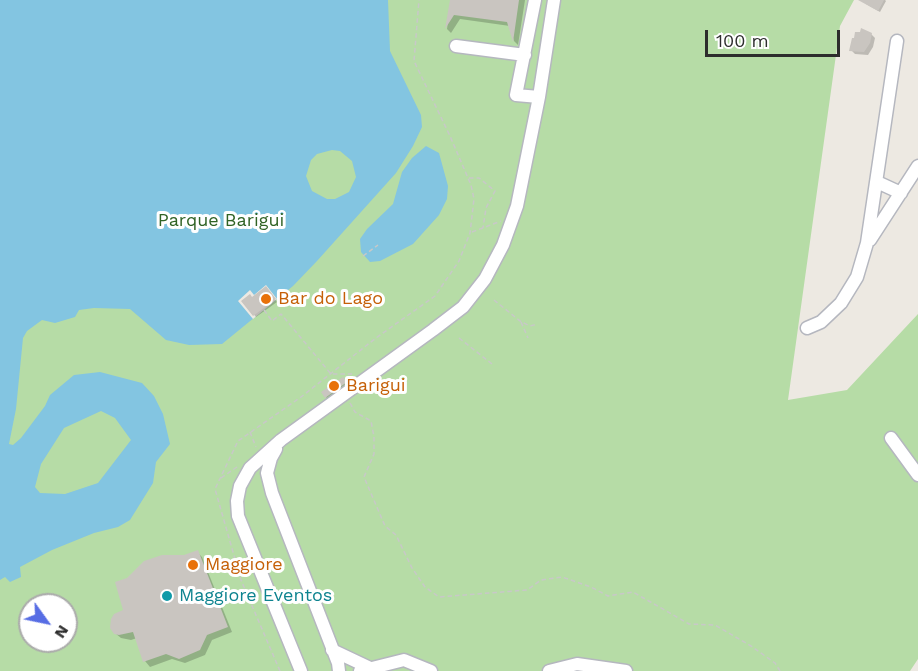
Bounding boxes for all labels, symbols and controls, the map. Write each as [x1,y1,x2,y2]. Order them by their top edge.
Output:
scale bar [708,18,843,56]
text: 100 m [716,30,769,51]
park label: Parque Barigui [158,210,284,232]
place label: Bar do Lago [278,288,383,310]
marker: Bar do Lago [259,292,273,306]
place label: Barigui [346,375,406,397]
marker: Barigui [327,379,341,393]
place label: Maggiore [205,554,283,576]
marker: Maggiore [186,558,200,572]
place label: Maggiore Eventos [179,585,332,607]
marker: Maggiore Eventos [160,589,174,603]
north arrow [18,593,78,653]
text: N [51,622,73,642]

